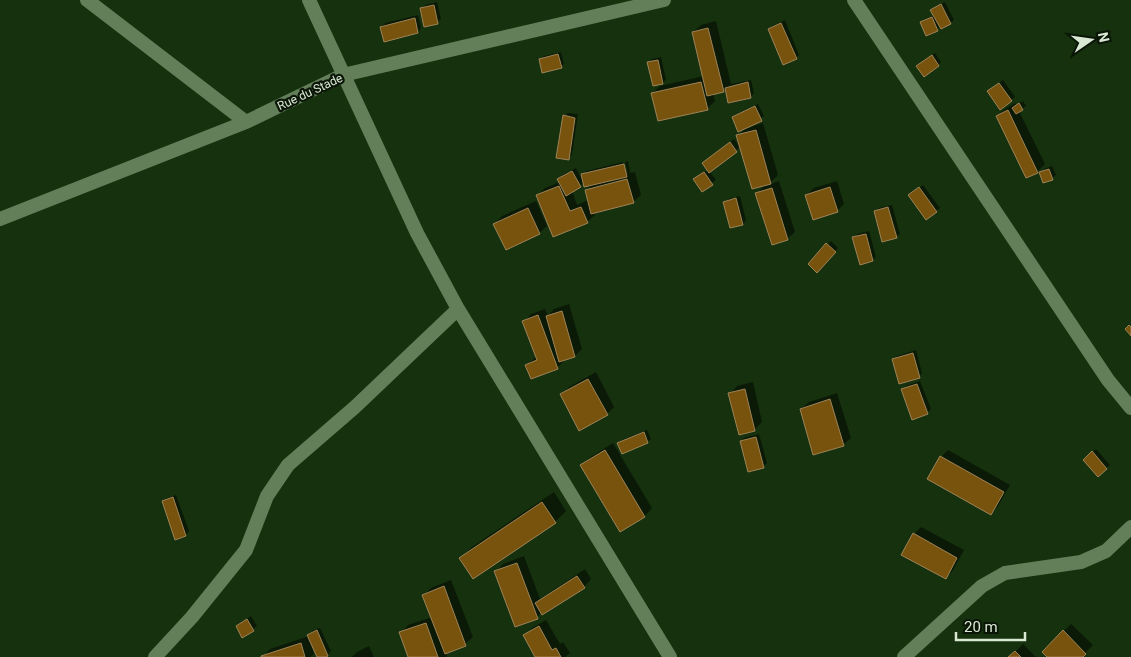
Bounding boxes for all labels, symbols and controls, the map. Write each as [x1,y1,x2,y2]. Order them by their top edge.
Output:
north arrow [1066,15,1116,65]
text: N [1095,30,1113,44]
street label: Rue du Stade [275,71,345,113]
scale bar [956,610,1025,642]
text: 20 m [964,618,998,636]

